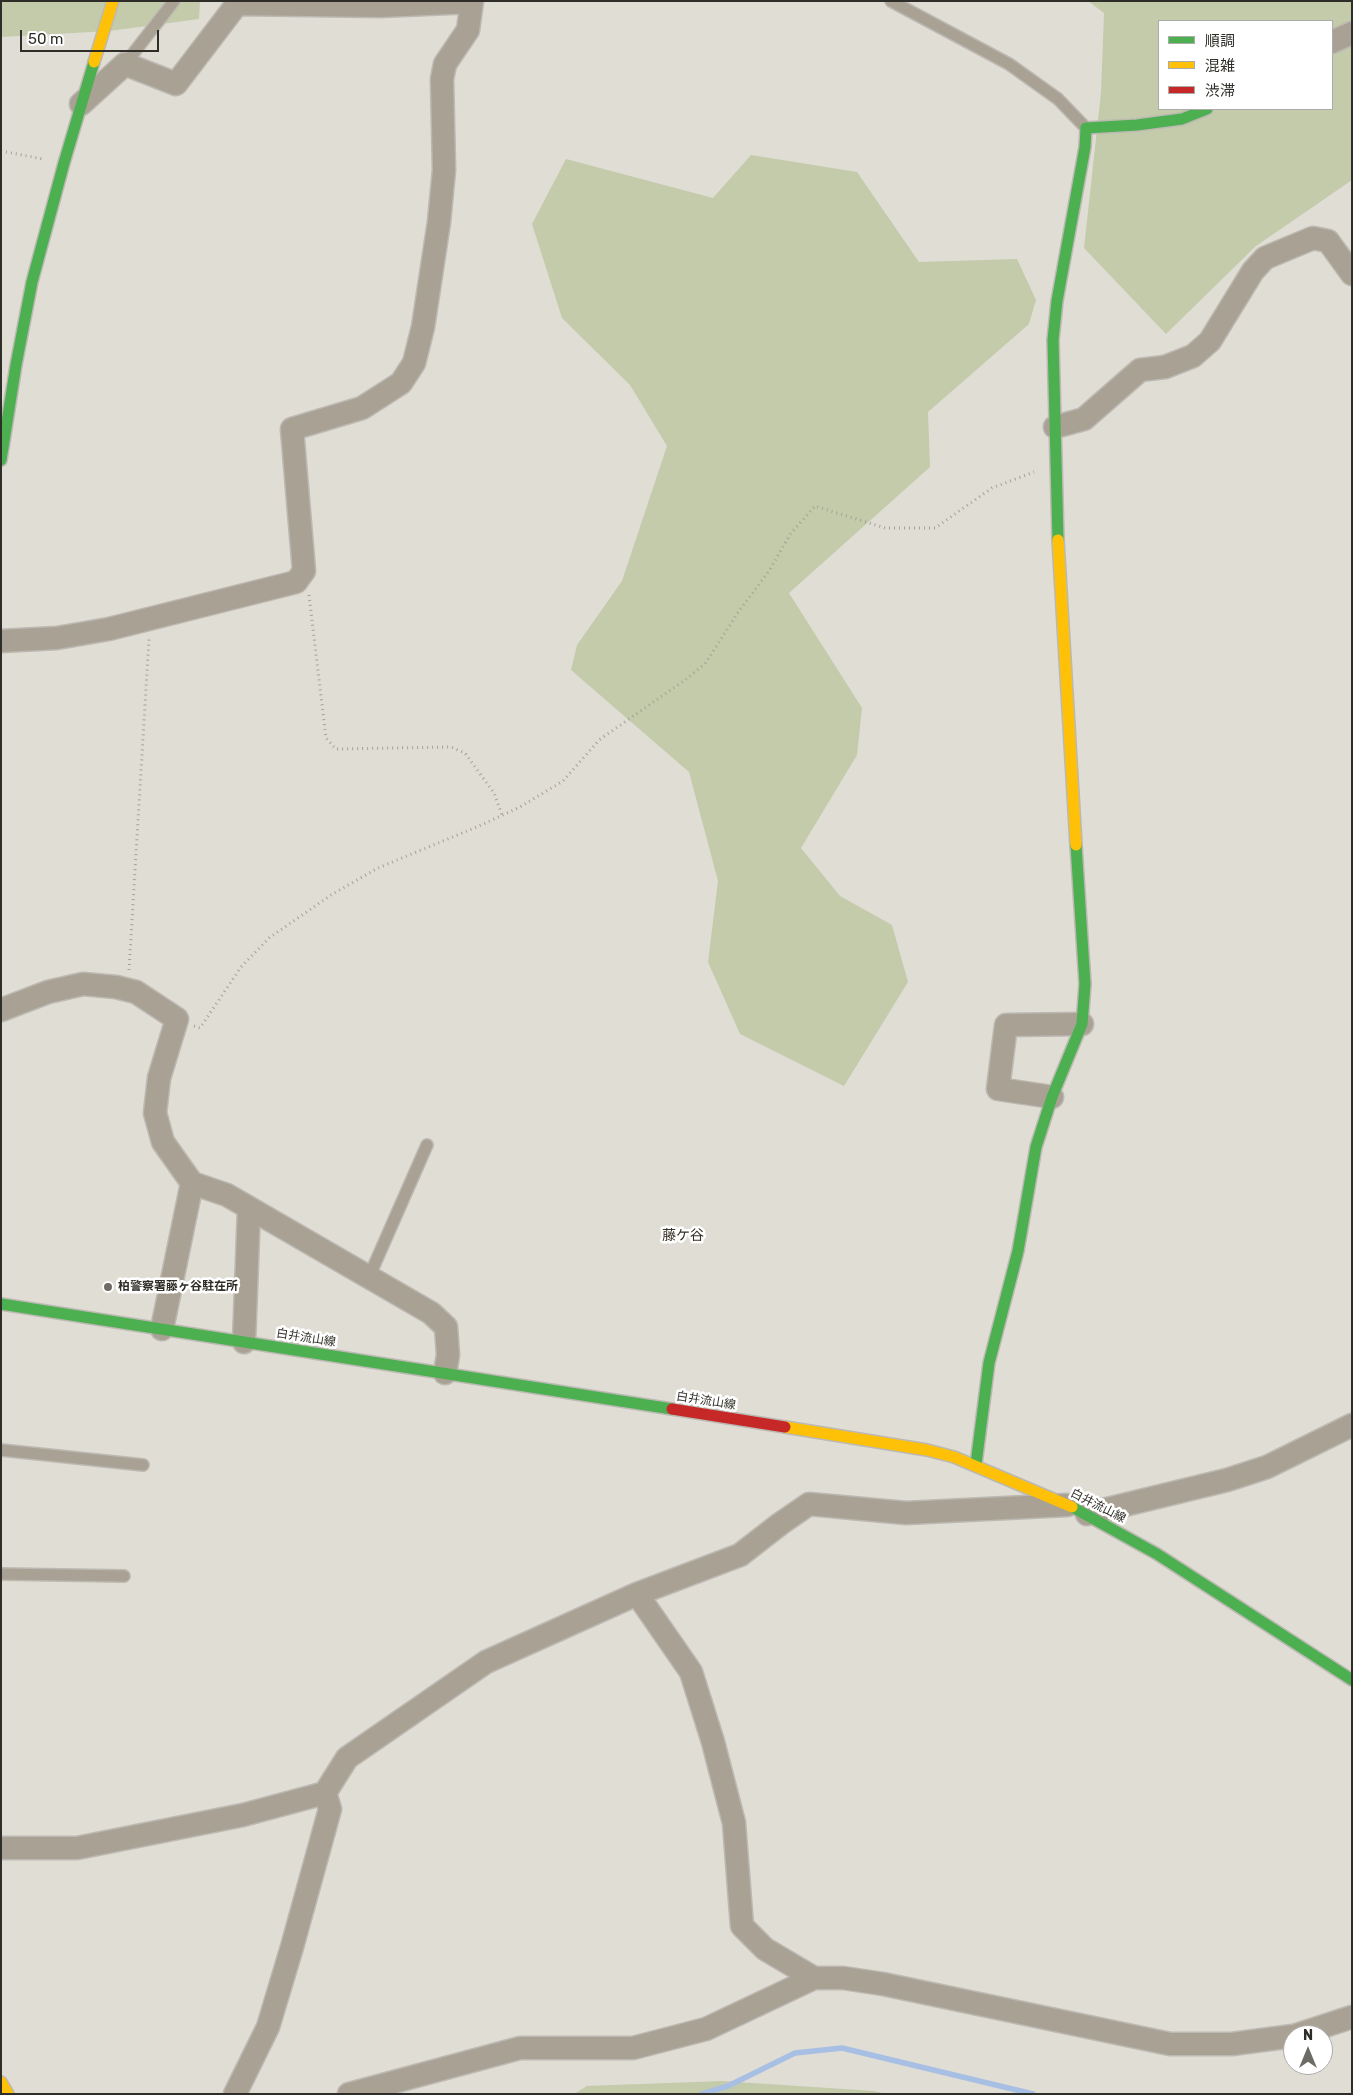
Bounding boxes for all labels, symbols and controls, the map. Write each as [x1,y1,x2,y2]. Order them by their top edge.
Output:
scale bar [22,20,161,52]
legend [1158,20,1333,110]
text: 50 m [28,30,63,48]
text: 順調 [1205,32,1235,50]
text: 混雑 [1205,57,1235,75]
text: 渋滞 [1205,82,1235,100]
district label: 藤ケ谷 [662,1228,704,1244]
place label: 柏警察署藤ヶ谷駐在所 [118,1280,238,1294]
marker: 柏警察署藤ヶ谷駐在所 [102,1281,114,1293]
street label: 白井流山線 [275,1326,337,1350]
street label: 白井流山線 [675,1389,737,1413]
street label: 白井流山線 [1068,1486,1128,1526]
north arrow [1283,2025,1333,2075]
text: N [1303,2027,1313,2044]

